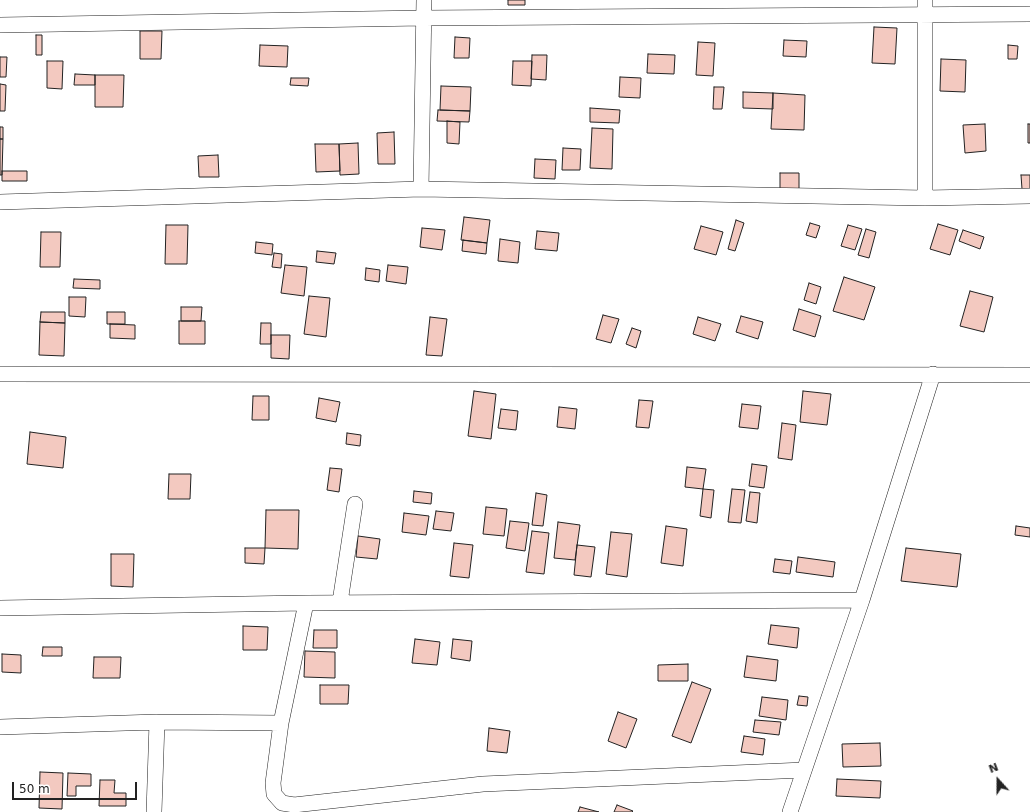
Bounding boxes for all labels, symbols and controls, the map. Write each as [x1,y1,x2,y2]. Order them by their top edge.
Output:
north arrow [978,760,1018,800]
text: N [987,761,1000,776]
scale bar [14,774,139,800]
text: 50 m [19,782,50,796]

